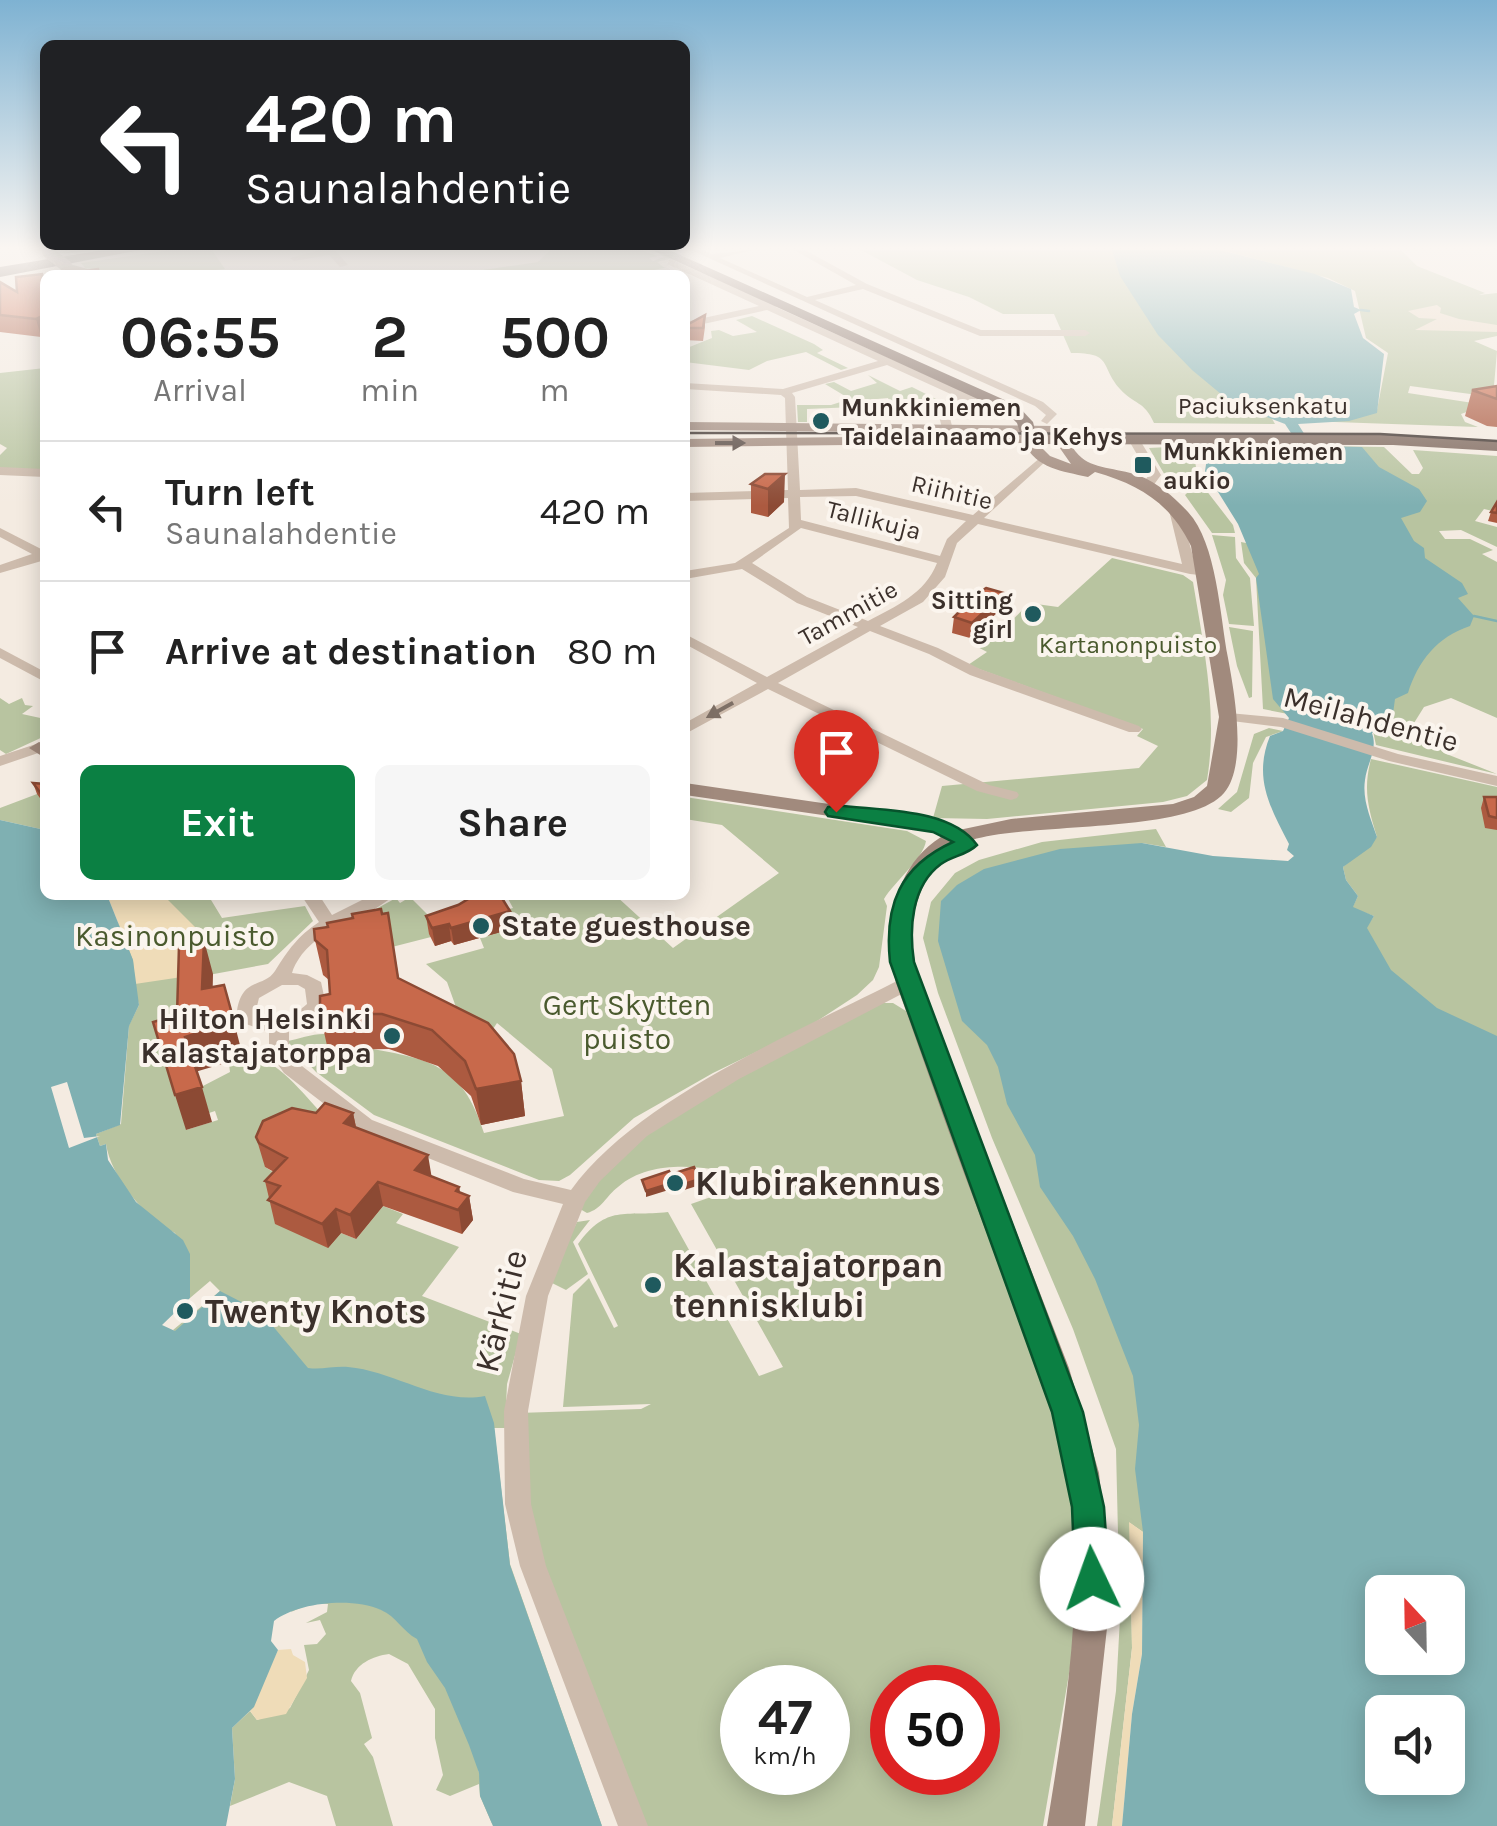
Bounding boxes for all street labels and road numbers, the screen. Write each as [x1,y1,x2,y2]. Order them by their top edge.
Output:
street label: Paciuksenkatu [1178,391,1348,420]
street label: Riihitie [909,469,995,515]
street label: Tallikuja [824,494,924,546]
street label: Tammitie [794,574,902,652]
street label: Meilahdentie [1280,678,1462,760]
street label: Kärkitie [466,1245,536,1377]

